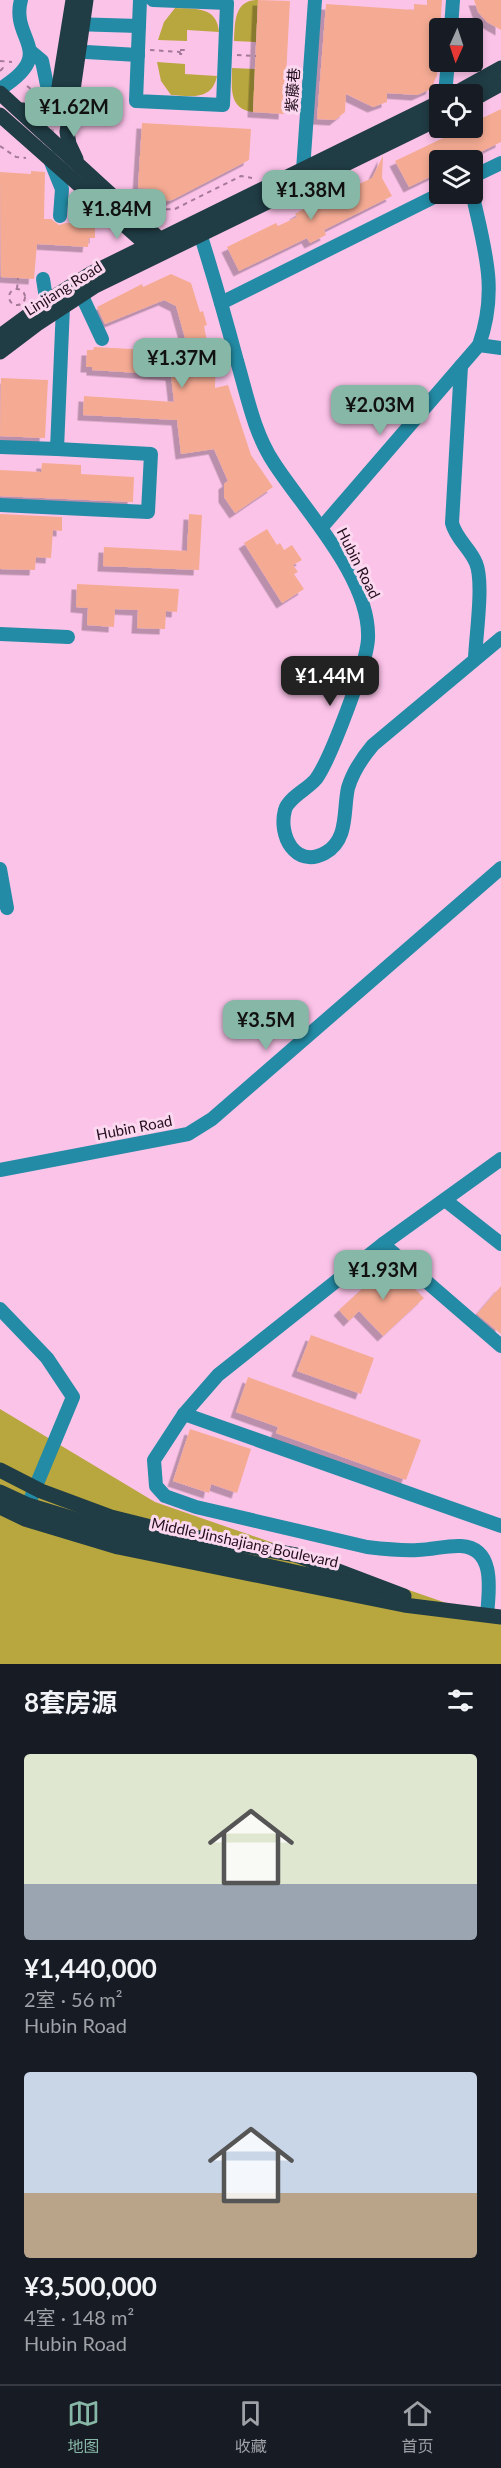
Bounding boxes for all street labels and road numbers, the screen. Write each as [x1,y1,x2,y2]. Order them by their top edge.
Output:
street label: 紫藤巷 [281,67,303,113]
street label: Linjiang Road [21,257,105,319]
street label: Hubin Road [333,525,385,601]
street label: Hubin Road [94,1111,174,1143]
street label: Middle Jinshajiang Boulevard [150,1513,340,1571]

